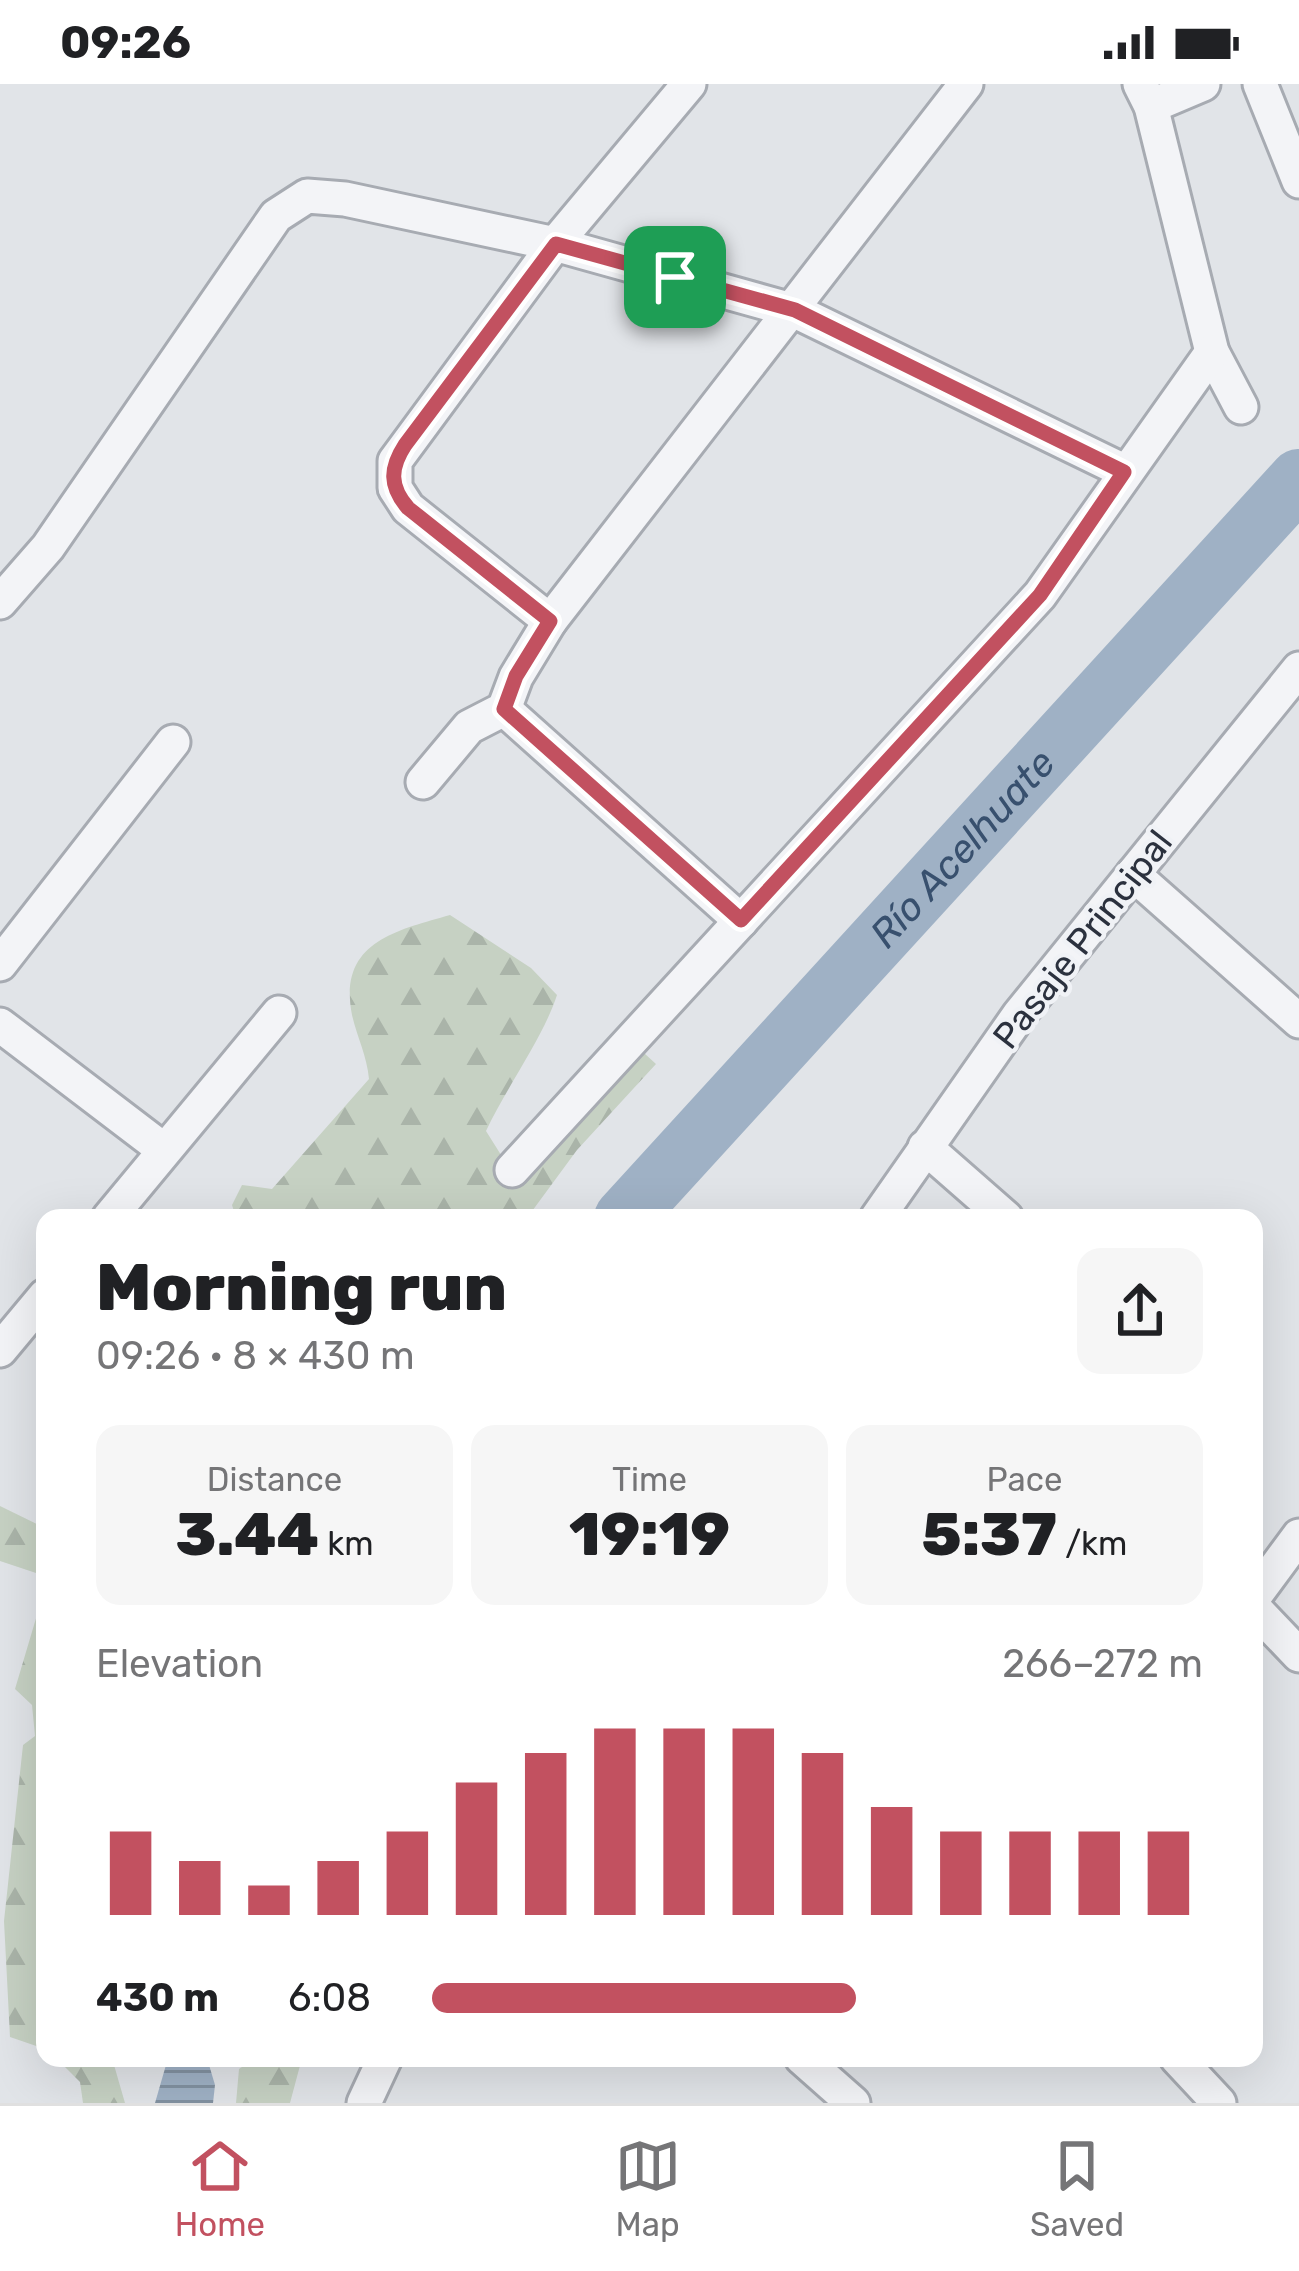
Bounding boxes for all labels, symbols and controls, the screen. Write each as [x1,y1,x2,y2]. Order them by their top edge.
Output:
text: 09:26 [60,16,191,69]
pin [624,226,726,328]
icon: arrive [642,244,708,310]
water label: Río Acelhuate [861,740,1065,957]
street label: Pasaje Principal [984,822,1181,1057]
text: Morning run [96,1248,507,1327]
button: share [1077,1248,1203,1374]
text: 09:26 · 8 × 430 m [96,1333,415,1379]
text: Distance [207,1460,342,1499]
text: Time [612,1460,687,1499]
text: Pace [987,1460,1062,1499]
text: 3.44 [175,1499,319,1570]
text: 19:19 [569,1499,730,1570]
text: 5:37 [922,1499,1057,1570]
text: km [319,1524,374,1563]
text: /km [1057,1524,1127,1563]
text: Elevation [96,1641,263,1687]
text: 266–272 m [1002,1641,1203,1687]
text: 430 m [96,1975,219,2021]
text: 6:08 [288,1975,371,2021]
tab: Home [175,2133,265,2244]
tab: Map [615,2133,681,2244]
tab: Saved [1030,2133,1124,2244]

